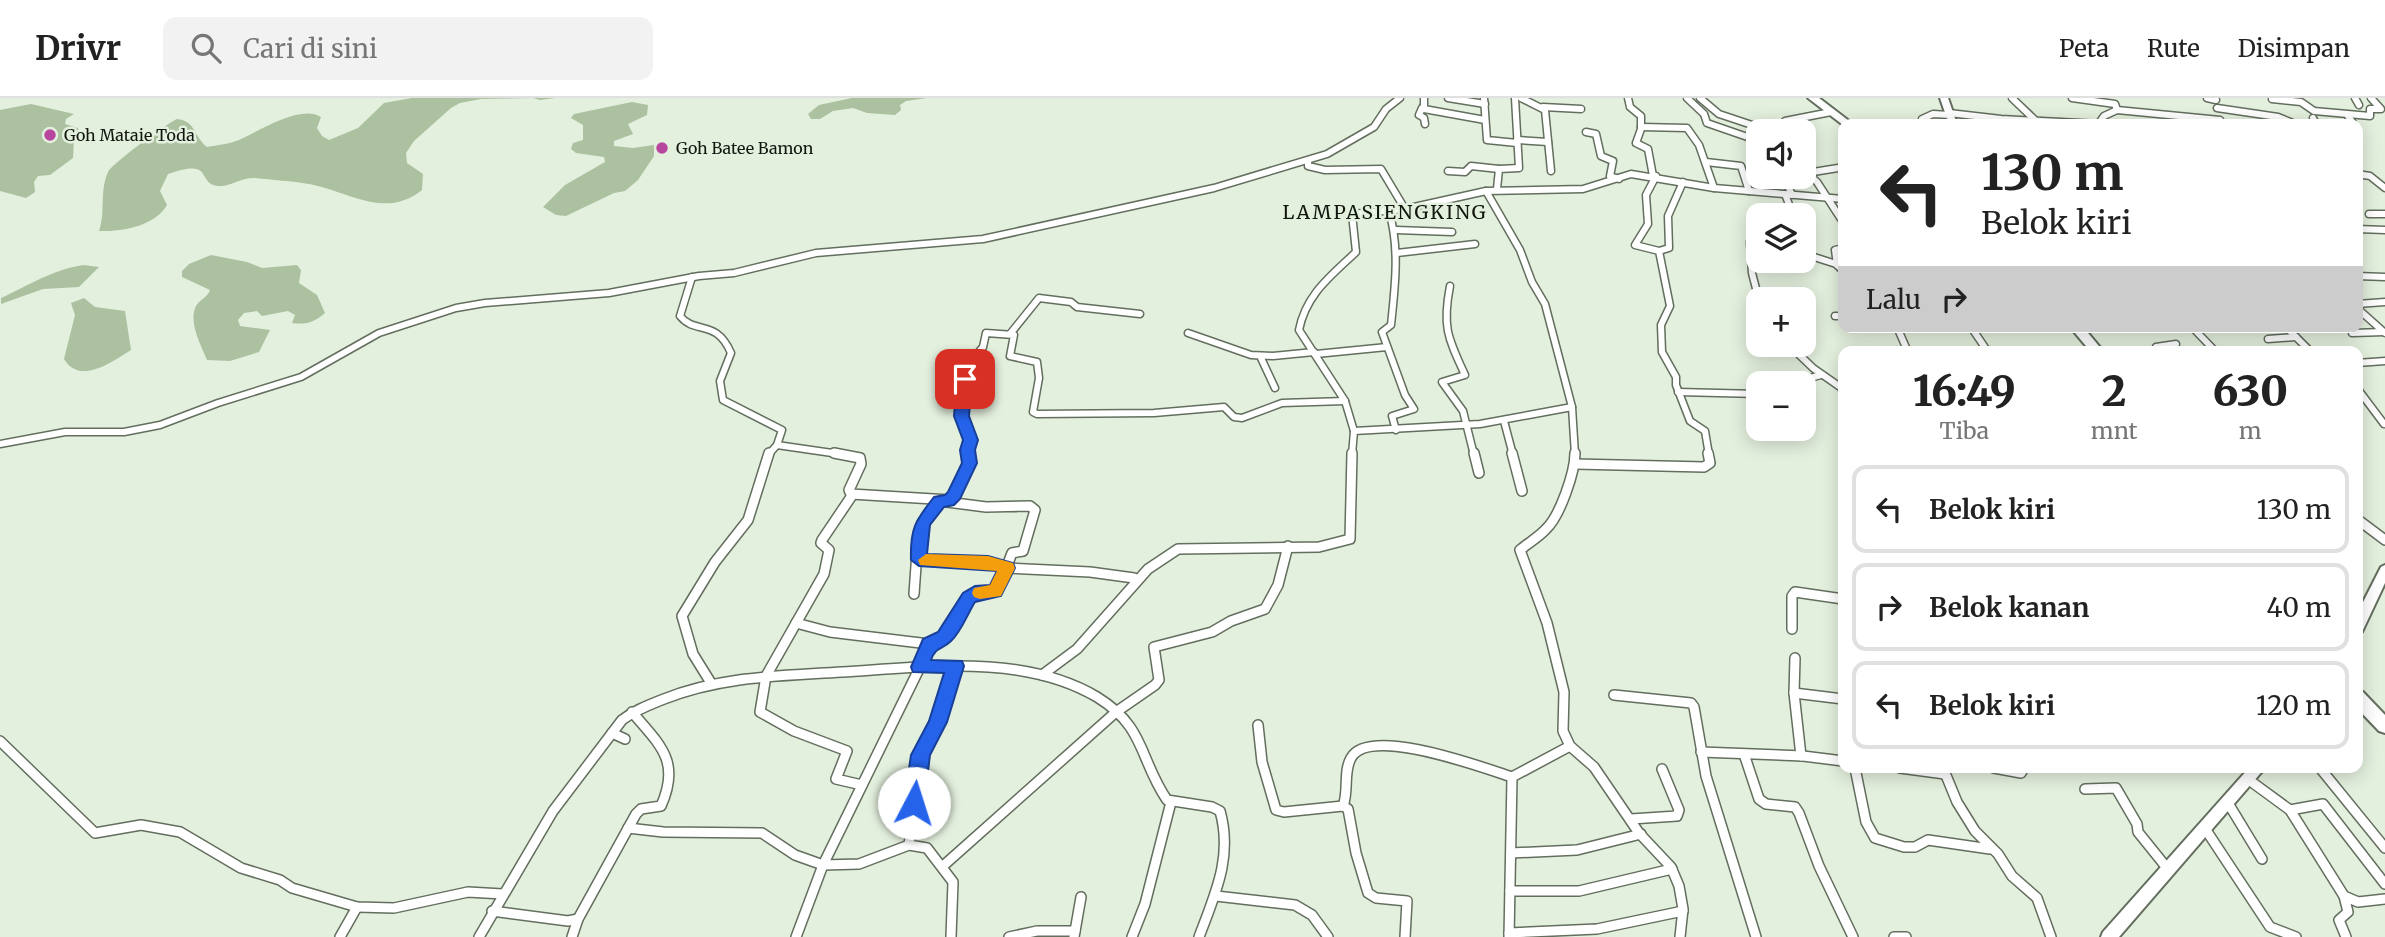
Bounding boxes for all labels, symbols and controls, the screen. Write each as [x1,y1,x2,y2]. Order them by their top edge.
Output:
search box [163,17,653,80]
text: Drivr [35,28,121,69]
icon: search [187,29,225,67]
text: Cari di sini [243,32,377,65]
text: Peta [2059,33,2109,64]
text: Rute [2147,33,2200,64]
text: Disimpan [2238,33,2350,64]
map controls [1746,119,1816,441]
button: sound [1746,119,1816,189]
place label: Goh Mataie Toda [64,125,195,145]
marker: Goh Mataie Toda [42,127,58,143]
place label: Goh Batee Bamon [676,138,814,158]
marker: Goh Batee Bamon [654,140,670,156]
text: 130 m [1981,142,2124,203]
icon: left [1866,147,1957,238]
district label: LAMPASIENGKING [1282,200,1488,224]
button: layers [1746,203,1816,273]
text: Belok kiri [1981,203,2132,243]
icon: right [1935,280,1973,318]
text: Lalu [1866,283,1921,316]
button: + [1746,287,1816,357]
pin [935,349,995,409]
icon: arrive [946,360,984,398]
text: 16:49 [1913,365,2016,417]
text: 2 [2102,365,2126,417]
text: 630 [2212,365,2288,417]
button: − [1746,371,1816,441]
text: Tiba [1940,416,1989,445]
text: mnt [2091,416,2137,445]
text: m [2239,416,2262,445]
icon: left [1870,490,1908,528]
text: Belok kiri [1929,493,2055,526]
text: 130 m [2257,493,2331,526]
icon: right [1870,588,1908,626]
text: Belok kanan [1929,591,2089,624]
text: 40 m [2267,591,2331,624]
icon: left [1870,686,1908,724]
text: Belok kiri [1929,689,2055,722]
text: 120 m [2256,689,2331,722]
position arrow [877,766,951,840]

